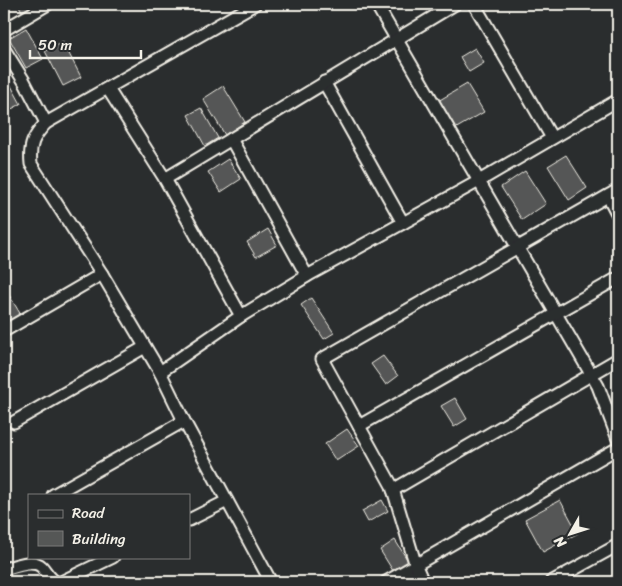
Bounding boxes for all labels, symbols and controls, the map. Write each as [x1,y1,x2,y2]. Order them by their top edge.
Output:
scale bar [30,28,141,60]
text: 50 m [38,32,73,58]
legend [28,494,190,558]
text: Road [72,500,105,526]
north arrow [544,508,594,558]
text: Building [72,526,126,552]
text: N [547,530,574,554]

